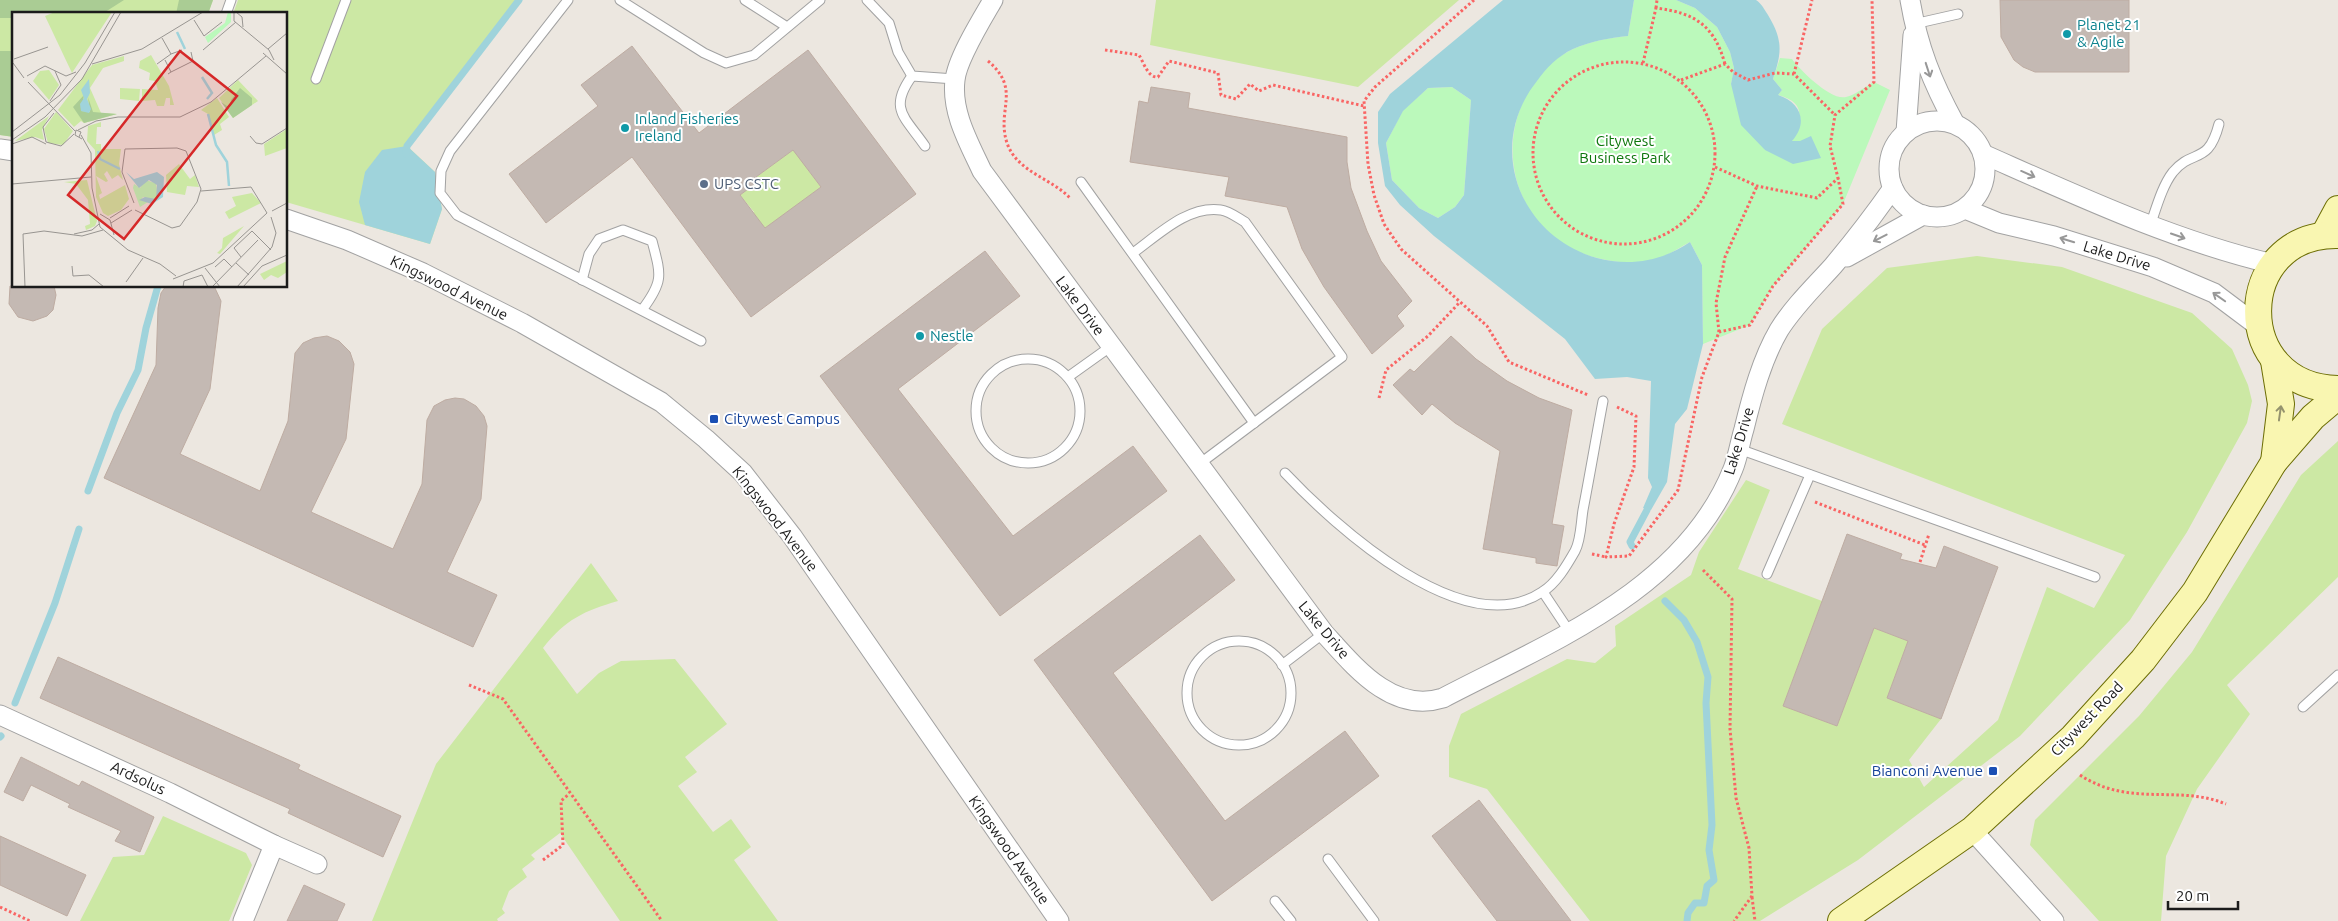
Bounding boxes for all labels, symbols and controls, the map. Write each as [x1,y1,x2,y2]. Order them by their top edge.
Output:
inset map [12,12,288,288]
place label: Planet 21 & Agile [2077,16,2141,50]
marker: Planet 21 & Agile [2061,28,2073,40]
one-way arrow [1924,62,1934,78]
place label: Inland Fisheries Ireland [635,110,739,144]
marker: Inland Fisheries Ireland [619,122,631,134]
park label: Citywest Business Park [1579,132,1671,166]
one-way arrow [2020,169,2035,179]
place label: UPS CSTC [714,175,779,192]
marker: UPS CSTC [698,178,710,190]
one-way arrow [2170,232,2185,241]
one-way arrow [1873,234,1888,243]
one-way arrow [2059,235,2075,245]
street label: Lake Drive [2081,237,2153,274]
street label: Kingswood Avenue [388,252,511,323]
street label: Lake Drive [1053,273,1108,339]
one-way arrow [2212,292,2226,302]
place label: Nestle [930,327,974,344]
marker: Nestle [914,330,926,342]
street label: Lake Drive [1720,405,1757,477]
one-way arrow [2275,406,2285,422]
place label: Citywest Campus [724,410,840,427]
marker: Citywest Campus [708,413,720,425]
street label: Kingswood Avenue [729,463,822,575]
street label: Lake Drive [1295,597,1353,662]
street label: Citywest Road [2047,678,2126,759]
street label: Ardsolus [108,757,168,798]
place label: Bianconi Avenue [1872,762,1983,779]
marker: Bianconi Avenue [1987,765,1999,777]
street label: Kingswood Avenue [966,792,1053,907]
scale bar [2168,878,2238,910]
text: 20 m [2176,887,2209,904]

